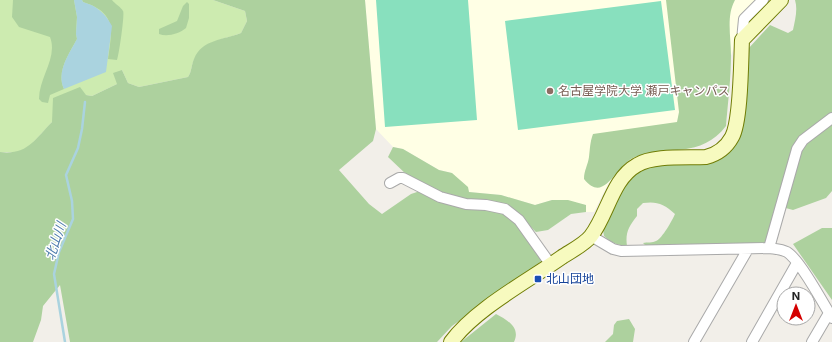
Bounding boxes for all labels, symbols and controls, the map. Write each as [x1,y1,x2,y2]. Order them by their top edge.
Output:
place label: 名古屋学院大学 瀬戸キャンパス [558,83,729,98]
marker: 名古屋学院大学 瀬戸キャンパス [545,86,555,96]
water label: 北山川 [41,218,70,262]
place label: 北山団地 [546,271,594,286]
marker: 北山団地 [533,274,543,284]
north arrow [776,286,816,326]
text: N [792,289,800,303]

